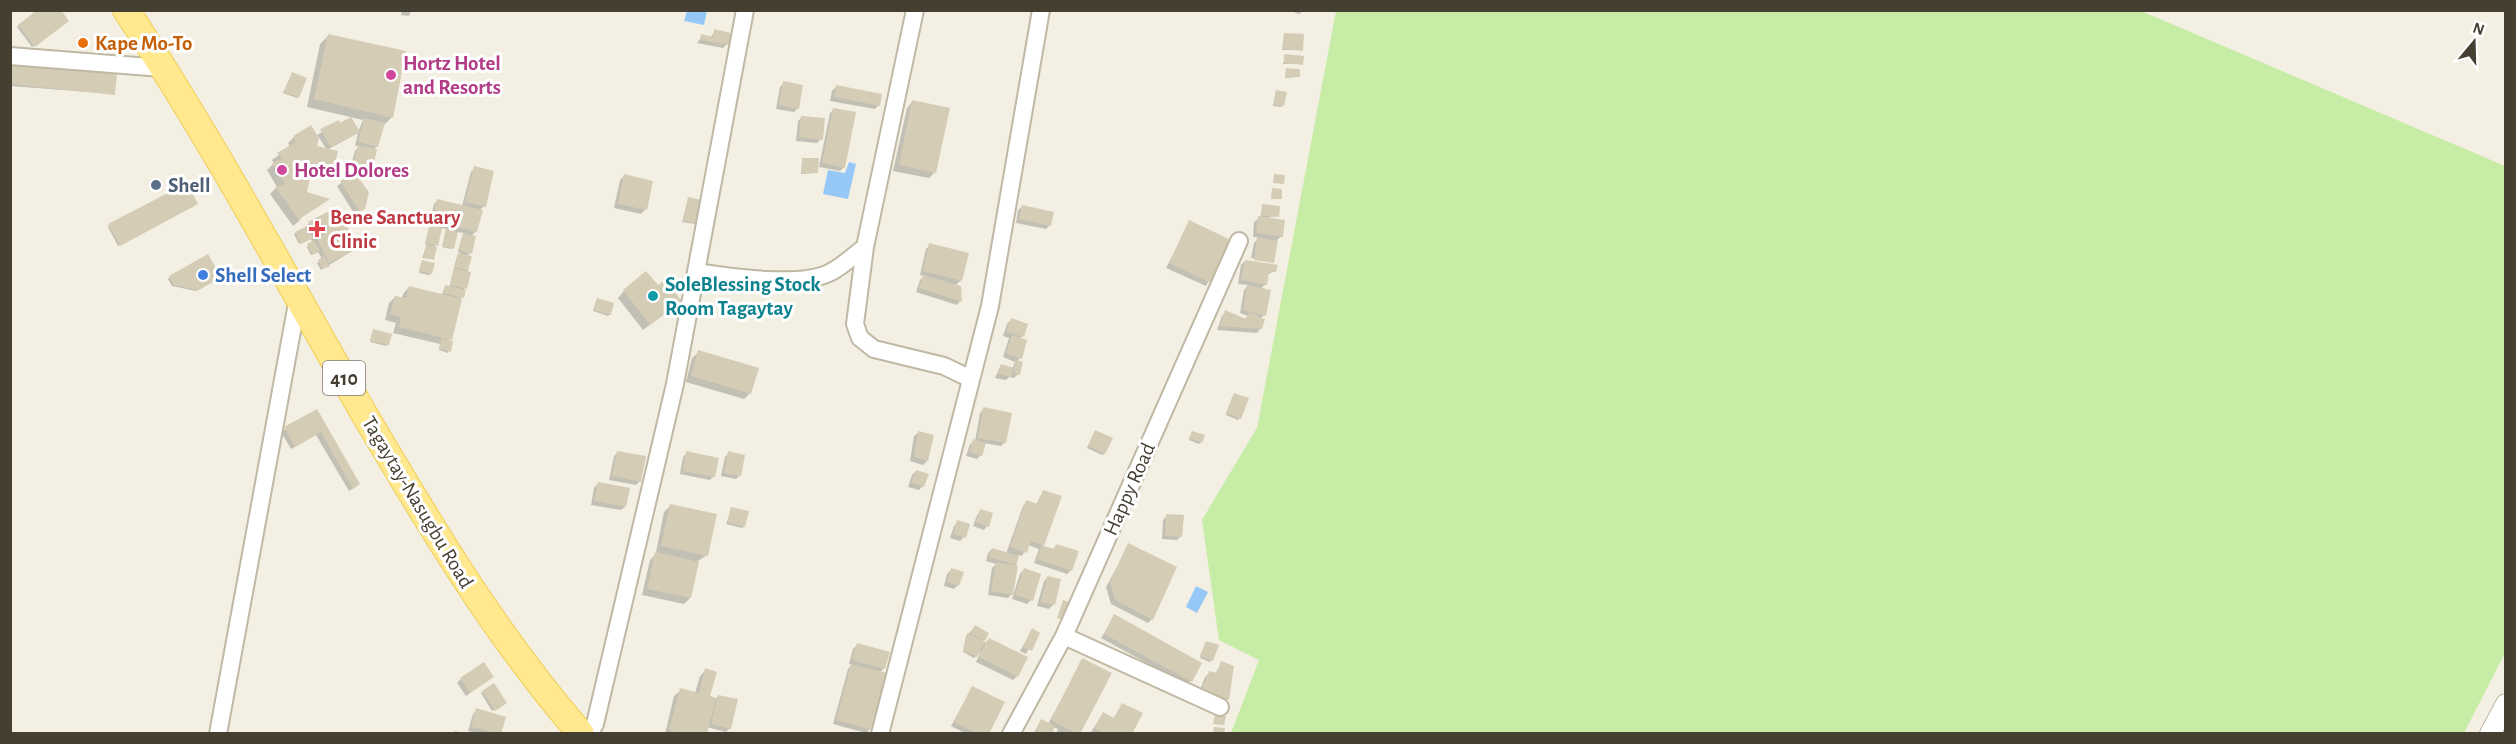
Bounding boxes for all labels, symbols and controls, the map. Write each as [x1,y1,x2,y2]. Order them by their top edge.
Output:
north arrow [2444,12,2504,72]
text: N [2471,19,2486,38]
place label: Kape Mo-To [95,33,192,54]
marker: Kape Mo-To [76,36,90,50]
place label: Hortz Hotel and Resorts [403,53,501,98]
marker: Hortz Hotel and Resorts [384,68,398,82]
place label: Hotel Dolores [294,160,409,181]
marker: Hotel Dolores [275,163,289,177]
place label: Shell [168,175,210,196]
marker: Shell [149,178,163,192]
place label: Bene Sanctuary Clinic [330,207,461,252]
marker: Bene Sanctuary Clinic [308,220,326,238]
place label: Shell Select [215,265,311,286]
marker: Shell Select [196,268,210,282]
place label: SoleBlessing Stock Room Tagaytay [665,274,821,319]
marker: SoleBlessing Stock Room Tagaytay [646,289,660,303]
road number: 410 [323,361,365,395]
street label: Tagaytay-Nasugbu Road [358,413,477,592]
street label: Happy Road [1100,440,1159,539]

